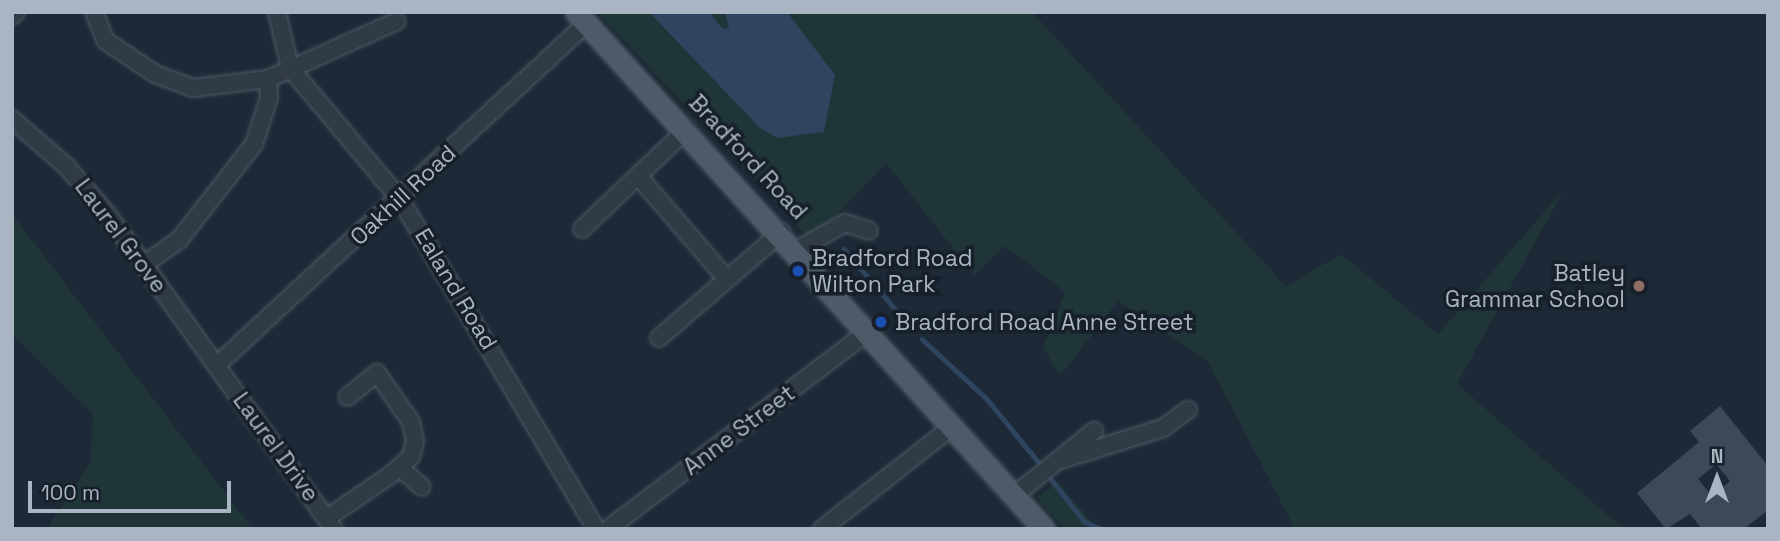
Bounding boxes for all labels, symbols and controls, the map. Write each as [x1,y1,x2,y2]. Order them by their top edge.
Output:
street label: Bradford Road [683,89,813,225]
street label: Oakhill Road [344,139,462,251]
street label: Laurel Grove [69,174,173,298]
street label: Ealand Road [409,223,503,355]
place label: Bradford Road Wilton Park [812,244,972,298]
place label: Batley Grammar School [1445,259,1625,313]
marker: Bradford Road Wilton Park [790,263,806,279]
marker: Batley Grammar School [1631,278,1647,294]
place label: Bradford Road Anne Street [895,308,1194,336]
marker: Bradford Road Anne Street [873,314,889,330]
street label: Anne Street [678,379,800,481]
street label: Laurel Drive [227,387,325,507]
north arrow [1682,443,1752,513]
text: N [1711,444,1723,469]
scale bar [32,468,234,512]
text: 100 m [41,479,100,506]

